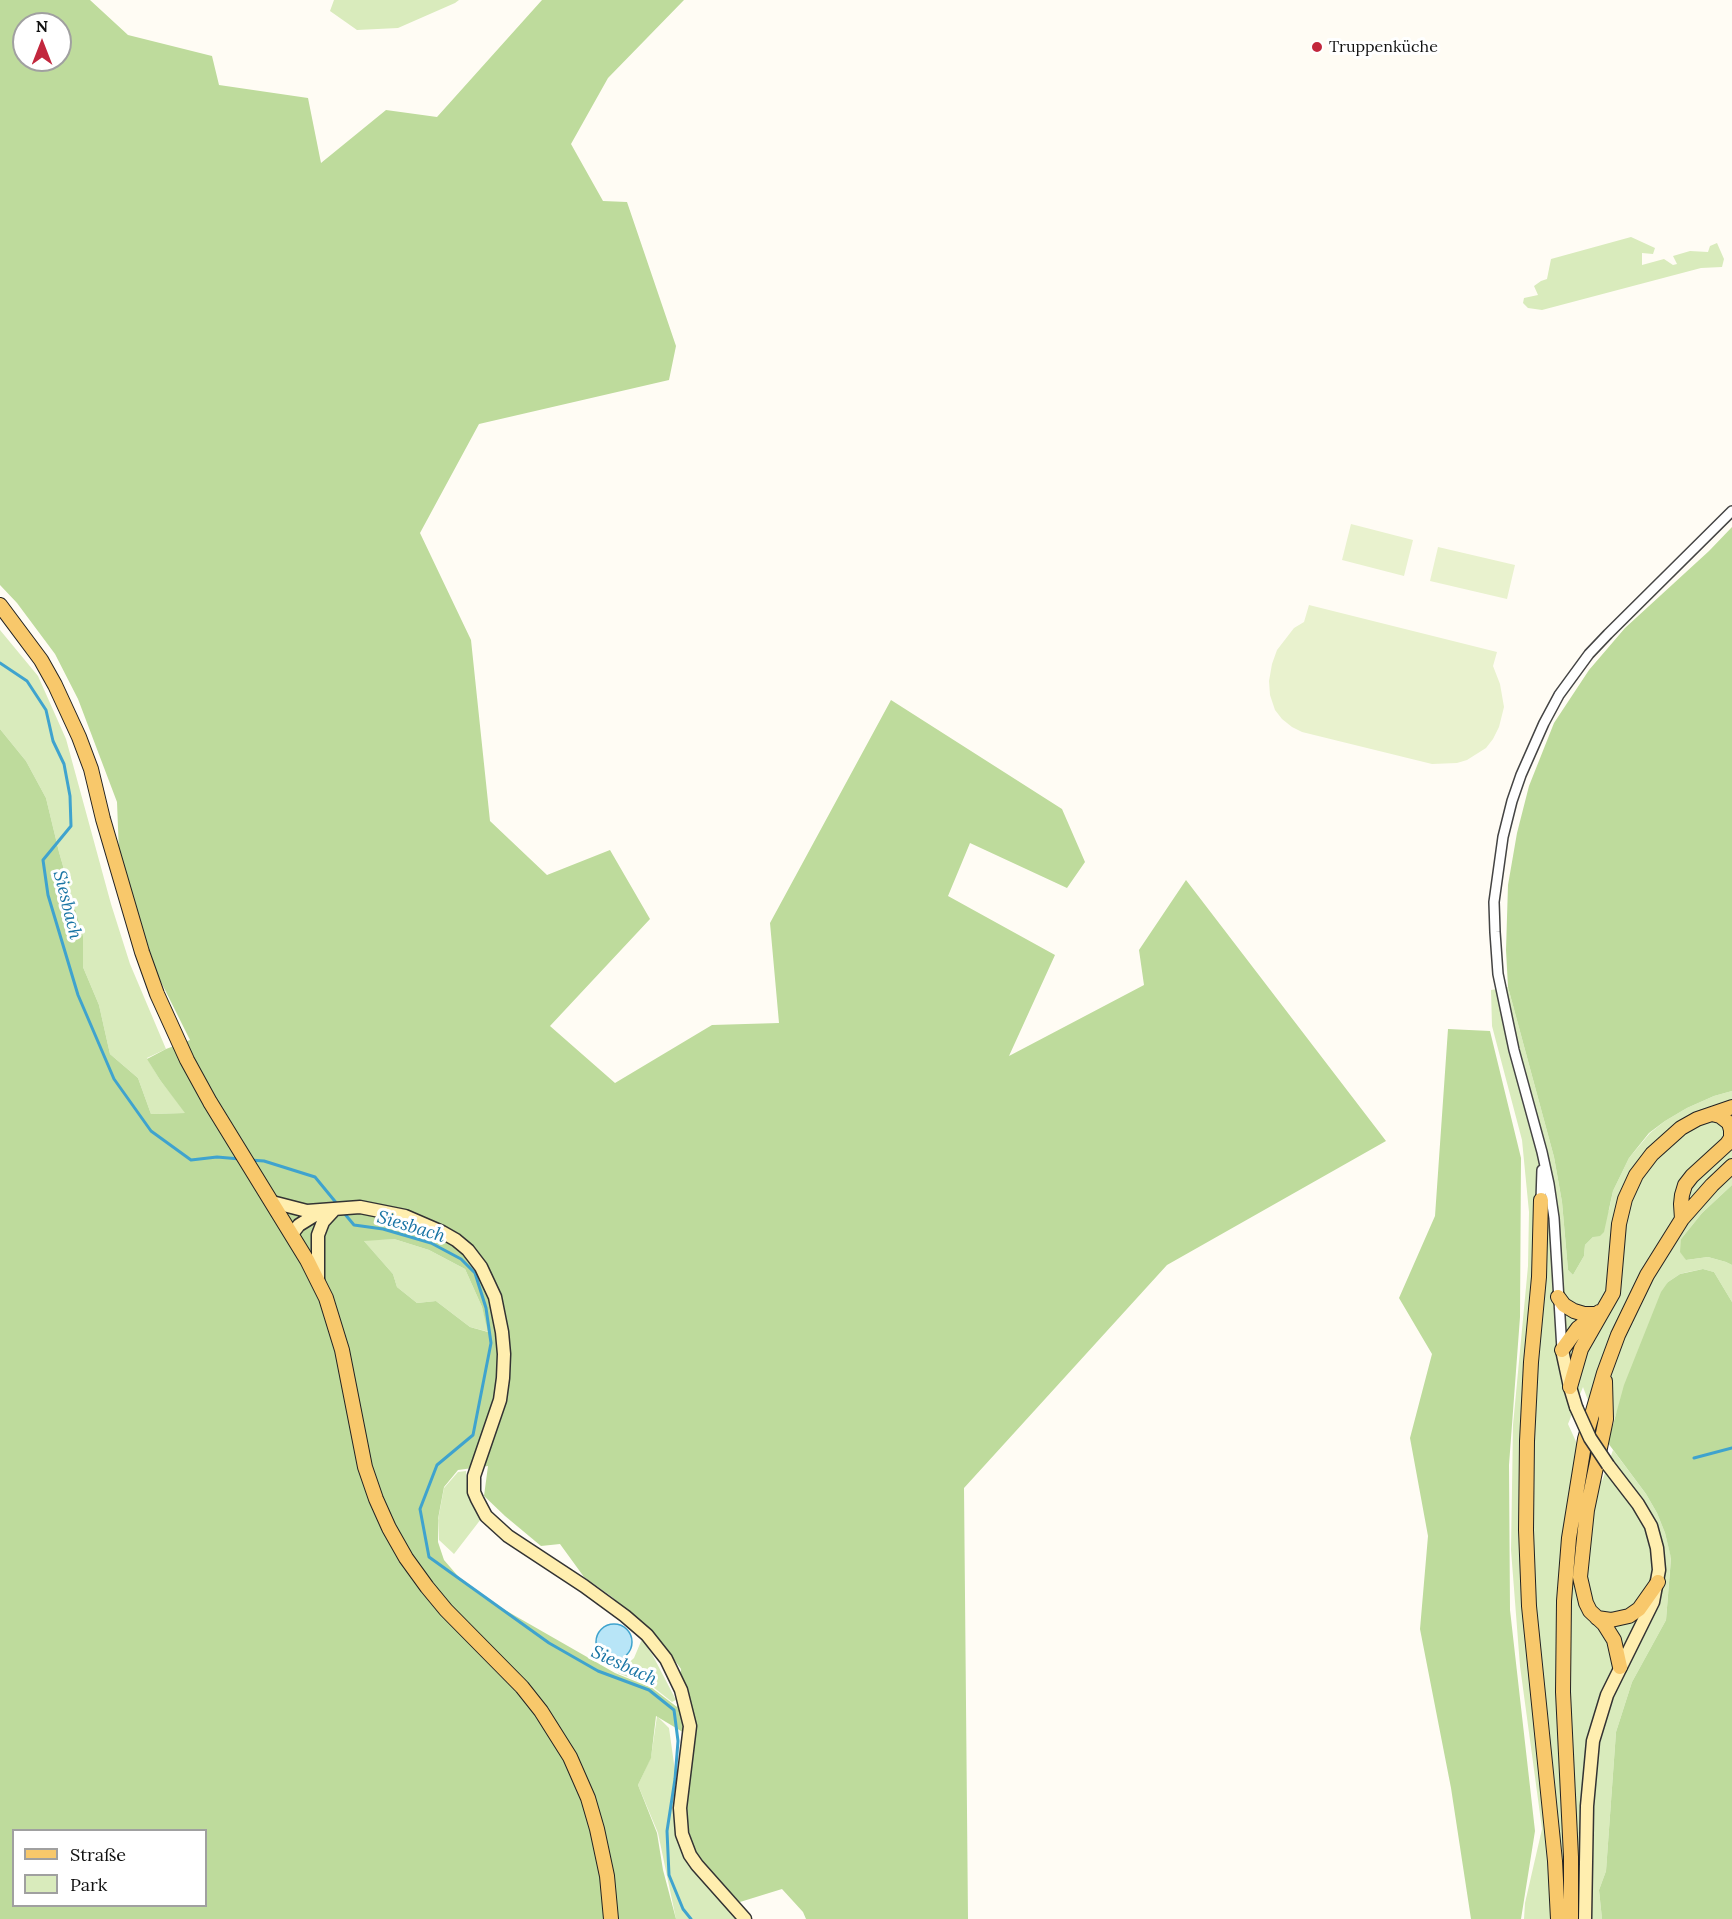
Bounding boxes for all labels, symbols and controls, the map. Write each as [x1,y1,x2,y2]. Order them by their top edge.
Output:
north arrow [12,12,72,72]
text: N [36,16,48,36]
place label: Truppenküche [1329,37,1438,57]
marker: Truppenküche [1310,40,1324,54]
water label: Siesbach [48,868,86,942]
water label: Siesbach [374,1206,448,1248]
water label: Siesbach [588,1641,660,1691]
legend [12,1829,207,1907]
text: Straße [70,1843,126,1866]
text: Park [70,1873,107,1896]

